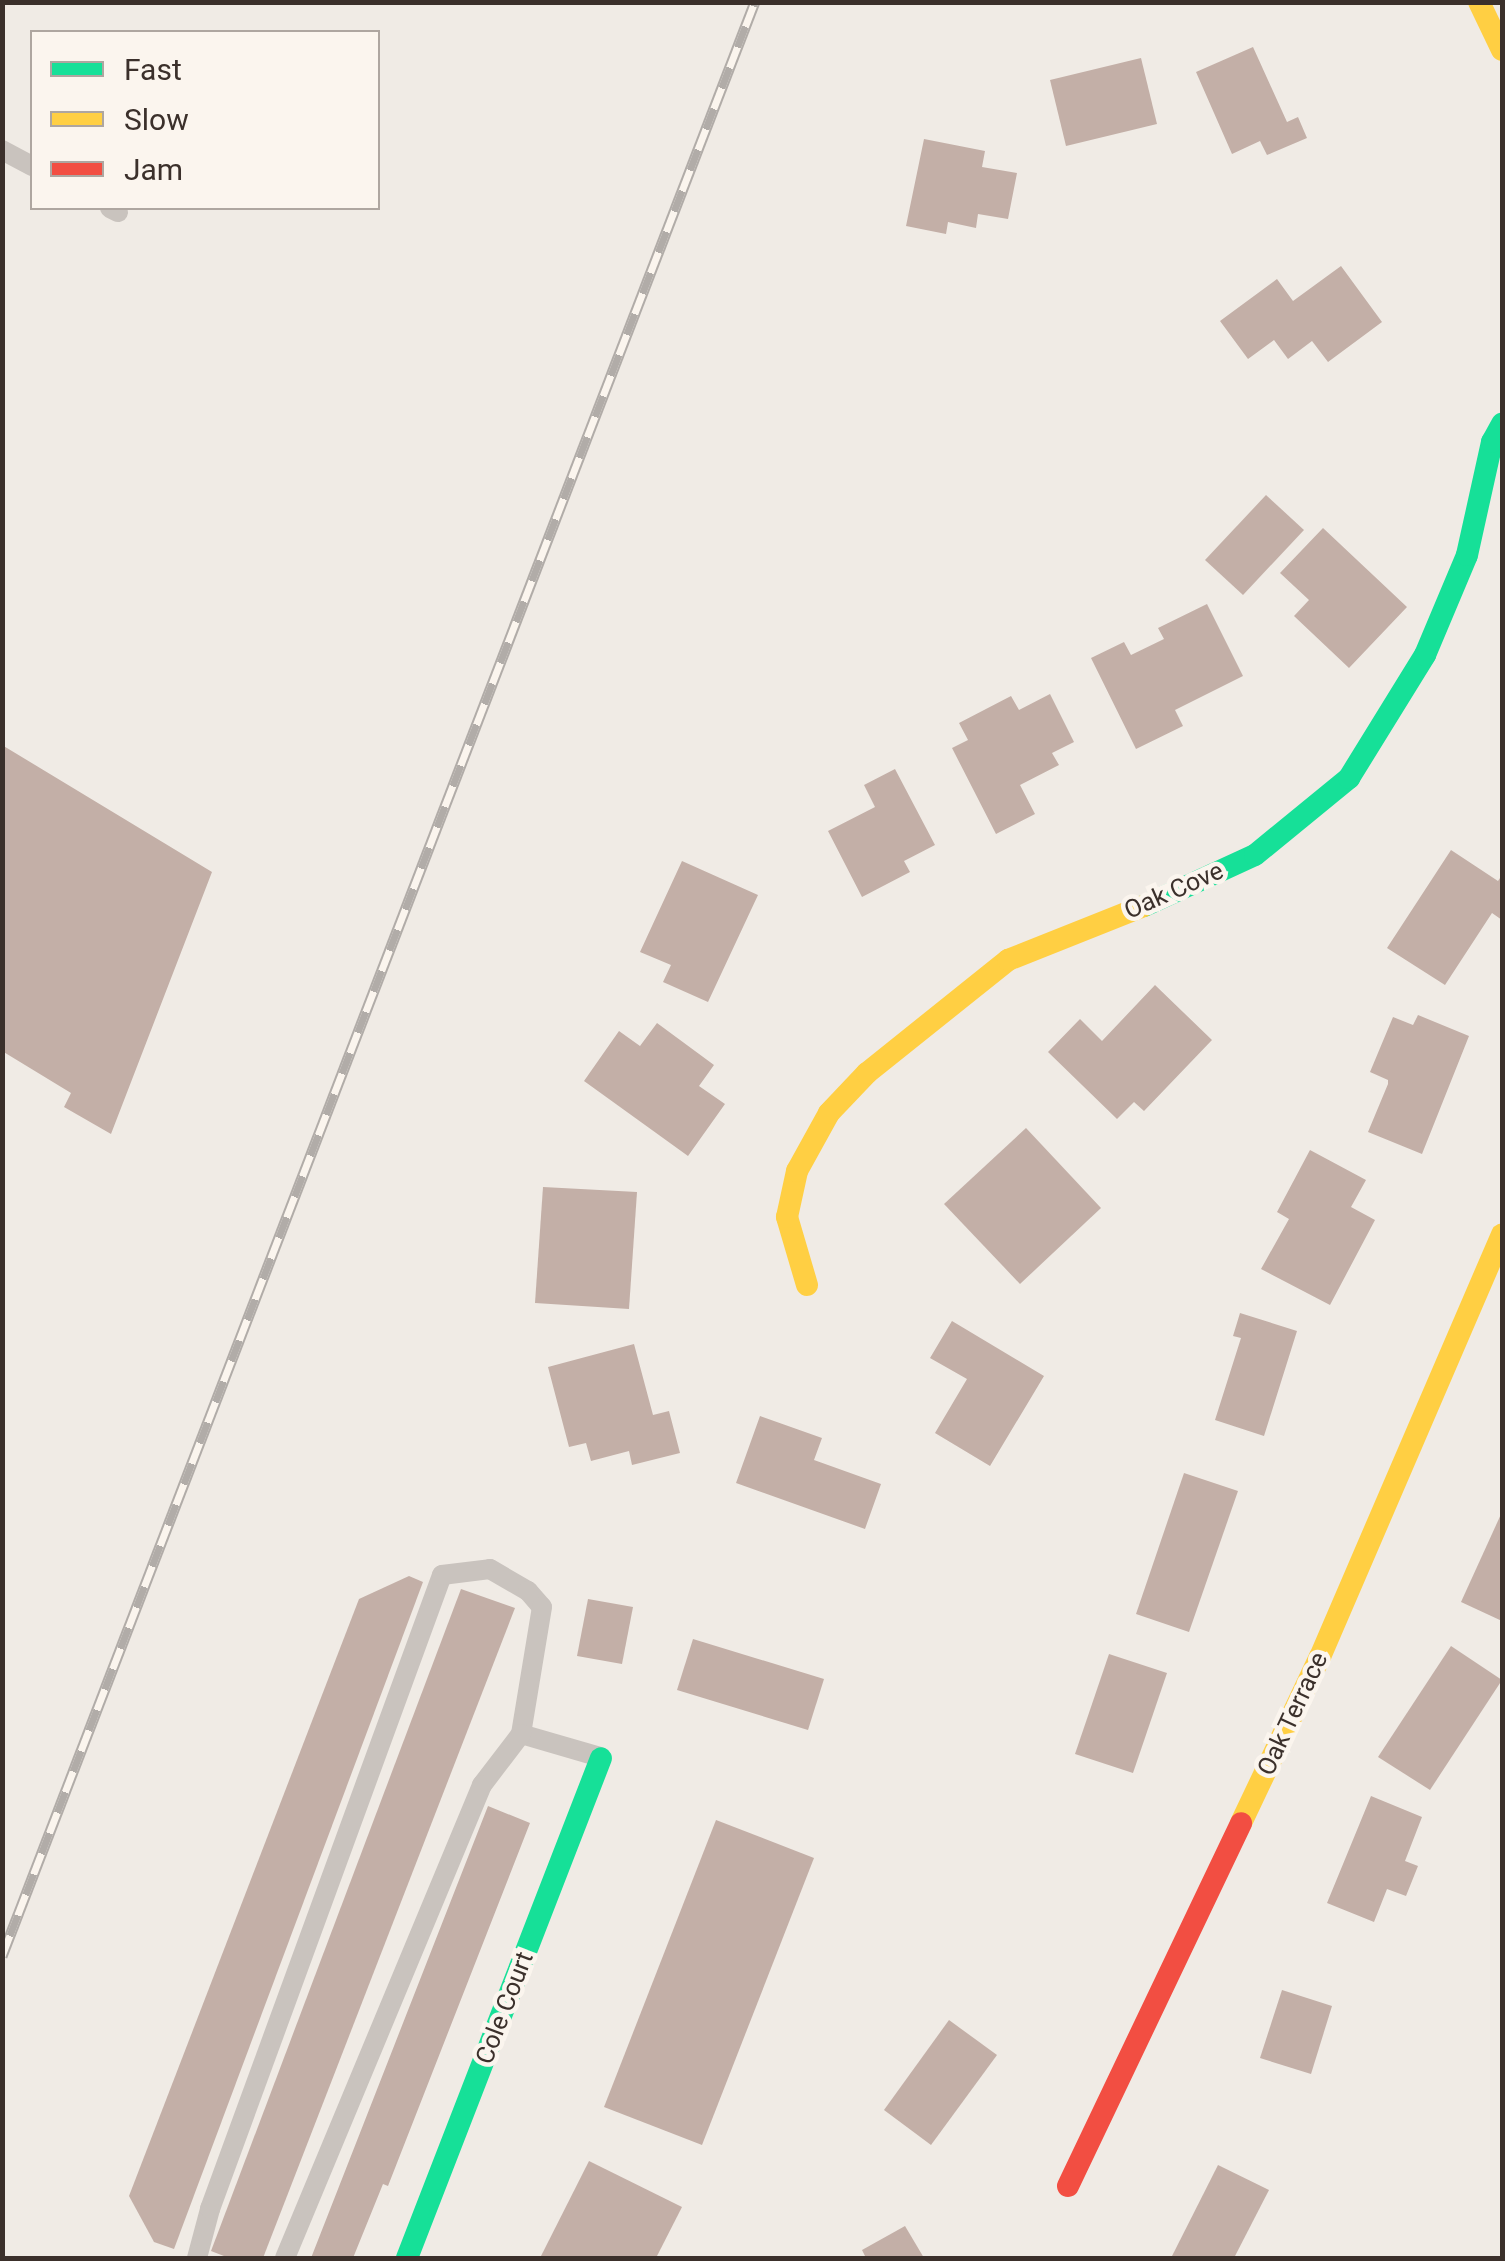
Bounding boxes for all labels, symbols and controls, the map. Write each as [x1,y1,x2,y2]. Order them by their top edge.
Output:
legend [30,30,380,210]
text: Fast [124,52,182,87]
text: Slow [124,102,189,137]
text: Jam [124,152,183,187]
street label: Oak Cove [1120,856,1228,926]
street label: Oak Terrace [1251,1647,1335,1781]
street label: Cole Court [470,1948,540,2068]

